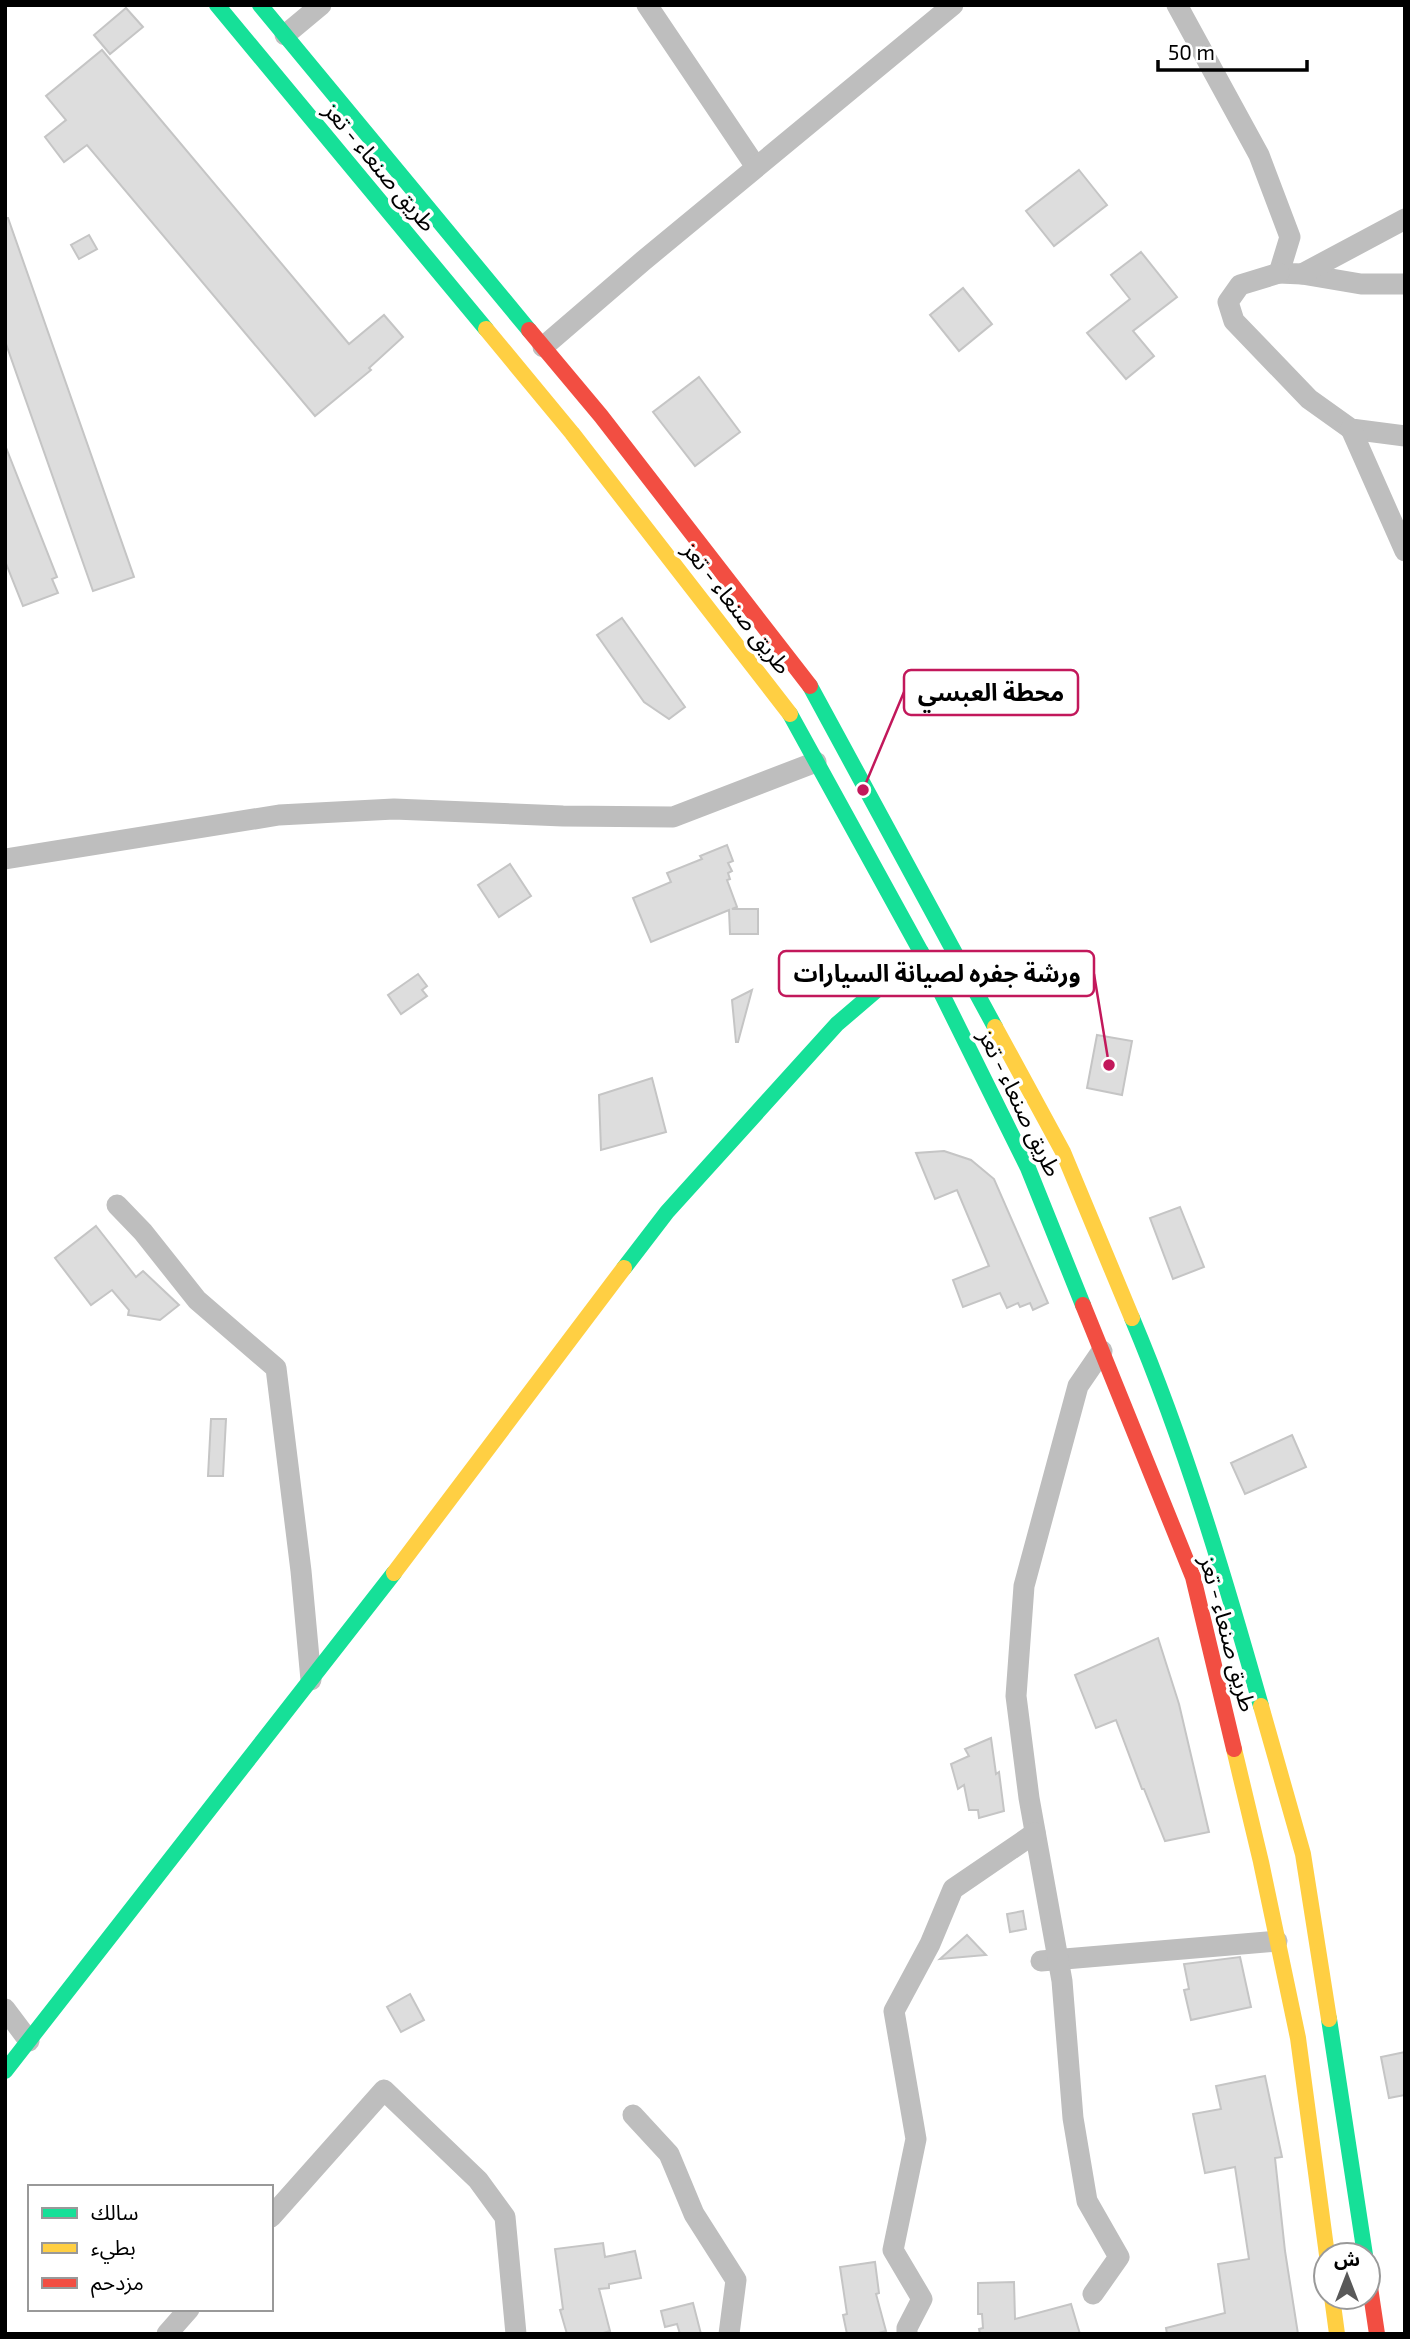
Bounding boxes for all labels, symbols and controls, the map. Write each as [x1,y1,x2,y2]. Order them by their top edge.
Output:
scale bar [1158,28,1307,72]
text: 50 m [1168,39,1215,64]
street label: طريق صنعاء - تعز [317,95,443,237]
street label: طريق صنعاء - تعز [676,535,798,680]
callout: محطة العبسي [904,670,1078,715]
text: محطة العبسي [918,677,1064,713]
callout: ورشة جفره لصيانة السيارات [779,951,1094,996]
text: ورشة جفره لصيانة السيارات [793,958,1081,988]
street label: طريق صنعاء - تعز [972,1024,1069,1181]
street label: طريق صنعاء - تعز [1194,1552,1263,1715]
legend [28,2185,273,2311]
text: سالك [91,2199,138,2224]
text: بطيء [91,2234,136,2264]
north arrow [1312,2241,1382,2311]
text: ش [1334,2247,1360,2270]
text: مزدحم [91,2269,144,2298]

